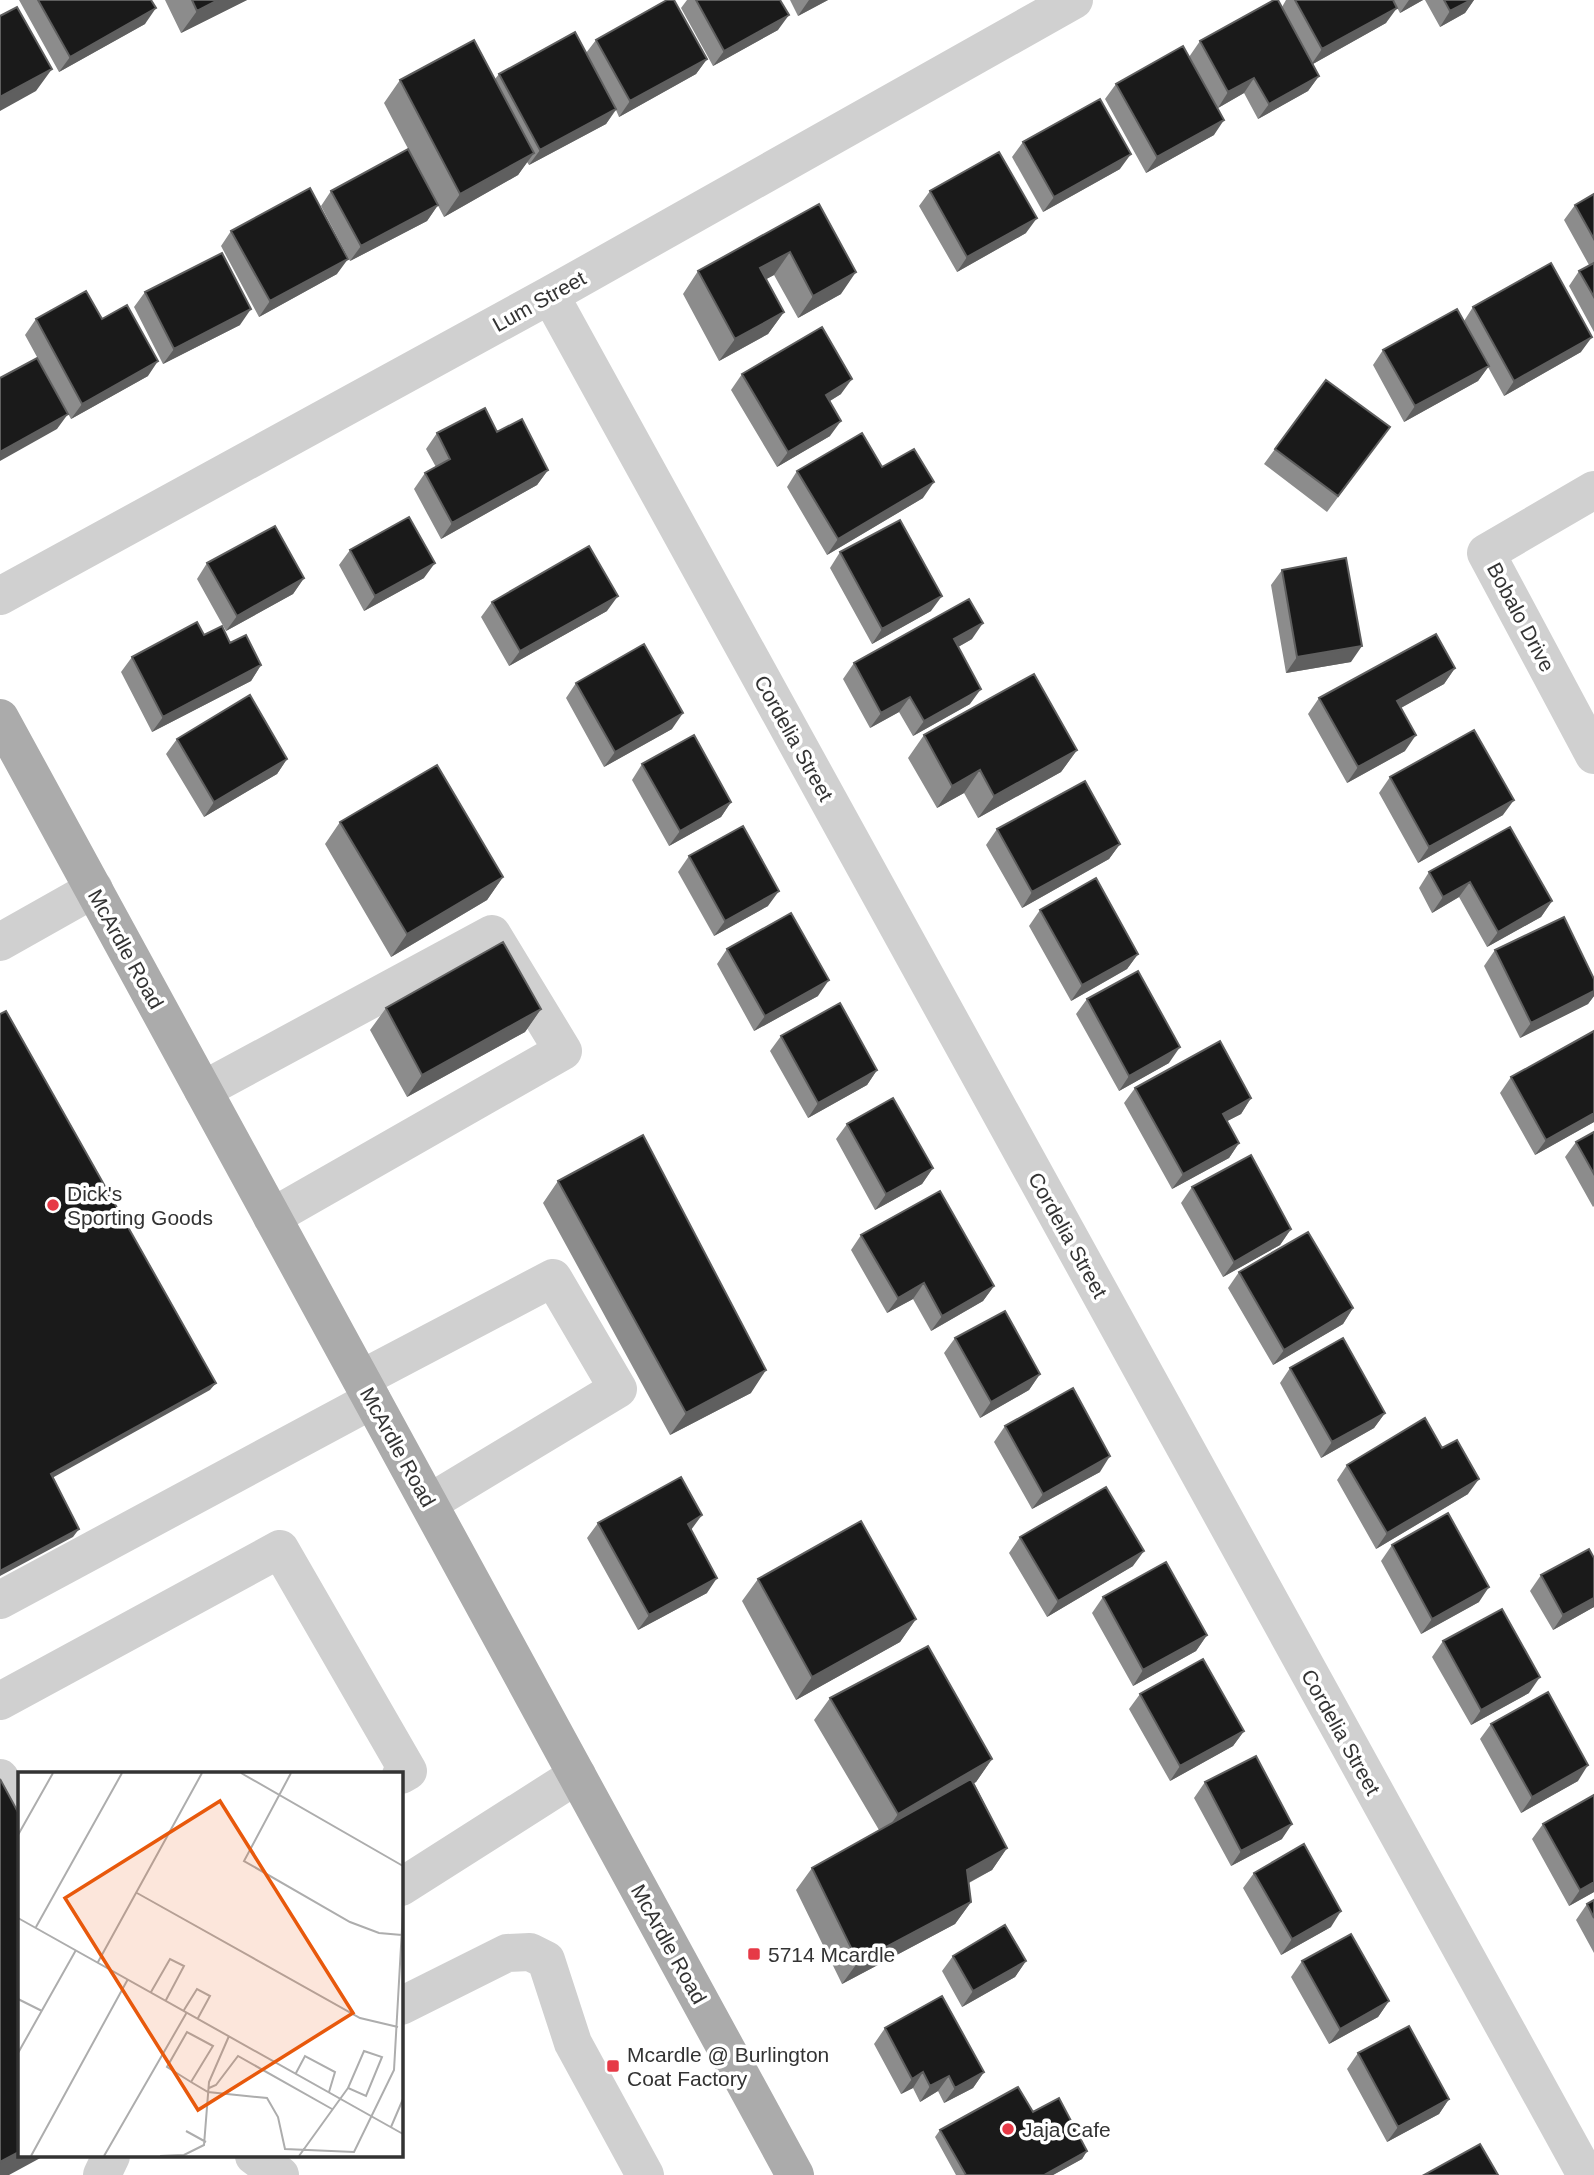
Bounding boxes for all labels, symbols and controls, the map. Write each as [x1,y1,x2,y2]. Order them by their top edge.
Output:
street label: Lum Street [489,266,590,336]
street label: Bobalo Drive [1483,559,1559,675]
street label: Cordelia Street [750,671,838,805]
street label: McArdle Road [84,885,168,1013]
street label: Cordelia Street [1024,1168,1112,1302]
place label: Dick's Sporting Goods [67,1182,213,1229]
marker: Dick's Sporting Goods [45,1197,61,1213]
street label: McArdle Road [356,1383,440,1511]
street label: Cordelia Street [1297,1665,1385,1799]
inset map [18,1772,402,2158]
street label: McArdle Road [627,1880,711,2008]
place label: 5714 Mcardle [768,1943,895,1966]
marker: 5714 Mcardle [746,1946,762,1962]
place label: Mcardle @ Burlington Coat Factory [627,2043,829,2090]
marker: Mcardle @ Burlington Coat Factory [605,2058,621,2074]
place label: Jaja Cafe [1022,2118,1111,2141]
marker: Jaja Cafe [1000,2121,1016,2137]

